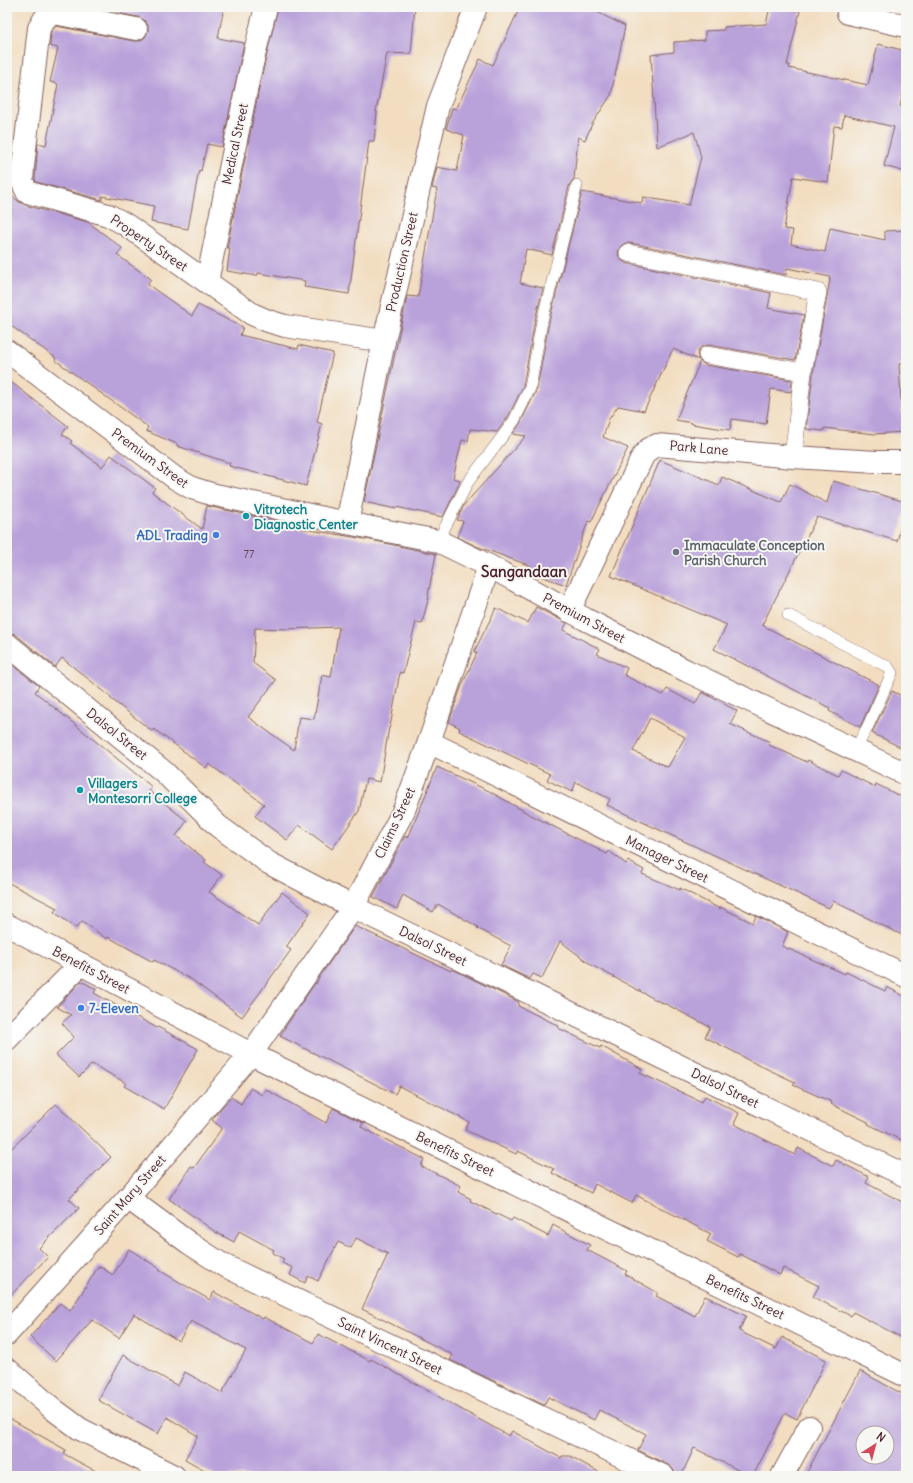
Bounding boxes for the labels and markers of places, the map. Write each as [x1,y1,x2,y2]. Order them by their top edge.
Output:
place label: Vitrotech Diagnostic Center [254,501,358,533]
marker: Vitrotech Diagnostic Center [241,511,251,521]
place label: ADL Trading [136,527,208,544]
marker: ADL Trading [211,530,221,540]
place label: Immaculate Conception Parish Church [684,537,825,569]
marker: Immaculate Conception Parish Church [671,547,681,557]
place label: Villagers Montesorri College [88,775,197,807]
marker: Villagers Montesorri College [75,785,85,795]
place label: 7-Eleven [89,1000,139,1017]
marker: 7-Eleven [76,1003,86,1013]

